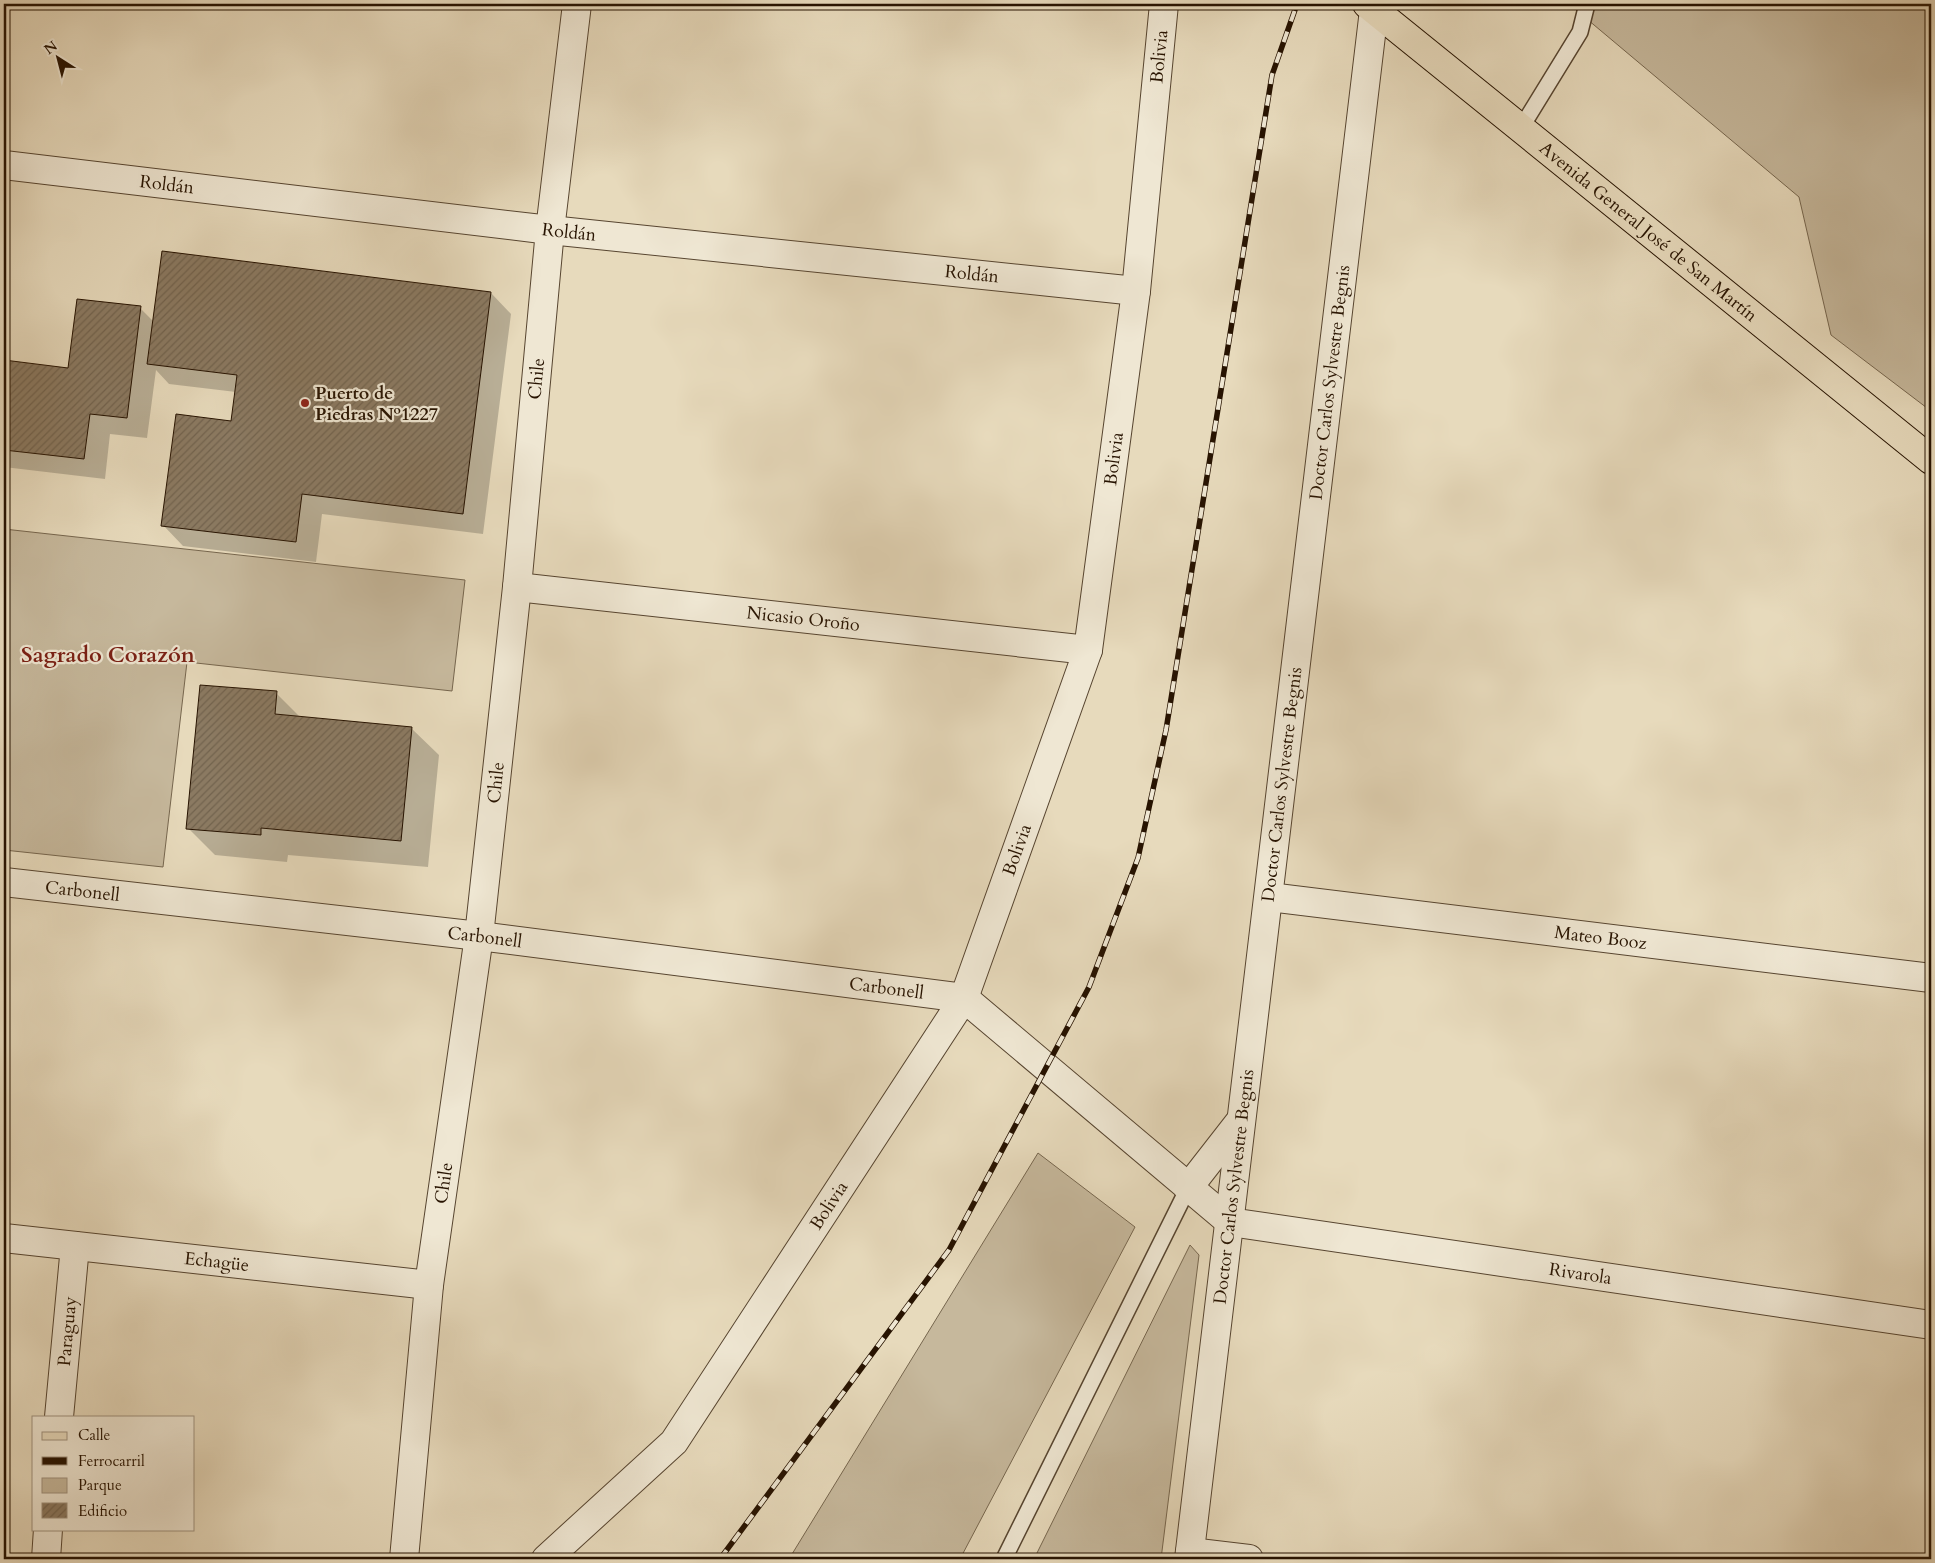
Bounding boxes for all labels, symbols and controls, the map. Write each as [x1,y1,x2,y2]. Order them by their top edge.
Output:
street label: Bolivia [1144,28,1174,84]
north arrow [32,32,82,82]
text: N [40,37,61,59]
street label: Avenida General José de San Martín [1534,136,1763,328]
street label: Roldán [138,169,196,200]
street label: Roldán [541,217,598,247]
street label: Roldán [944,259,1001,289]
street label: Doctor Carlos Sylvestre Begnis [1303,264,1356,501]
street label: Chile [522,357,551,400]
place label: Puerto de Piedras Nº1227 [315,381,438,427]
marker: Puerto de Piedras Nº1227 [299,397,311,409]
street label: Bolivia [1098,430,1130,487]
street label: Nicasio Oroño [745,600,862,637]
district label: Sagrado Corazón [21,640,195,670]
street label: Doctor Carlos Sylvestre Begnis [1255,666,1308,903]
street label: Chile [481,761,510,805]
street label: Bolivia [996,820,1038,879]
street label: Carbonell [44,874,122,908]
street label: Carbonell [446,920,524,954]
street label: Mateo Booz [1553,920,1648,956]
street label: Carbonell [848,971,926,1005]
street label: Doctor Carlos Sylvestre Begnis [1207,1068,1260,1305]
street label: Chile [428,1161,459,1205]
street label: Bolivia [803,1176,854,1235]
street label: Echagüe [183,1246,250,1278]
street label: Rivarola [1547,1257,1614,1290]
street label: Paraguay [51,1295,83,1367]
legend [32,1416,195,1530]
text: Calle [78,1425,111,1445]
text: Ferrocarril [78,1451,145,1471]
text: Parque [78,1475,122,1495]
text: Edificio [78,1501,127,1521]

